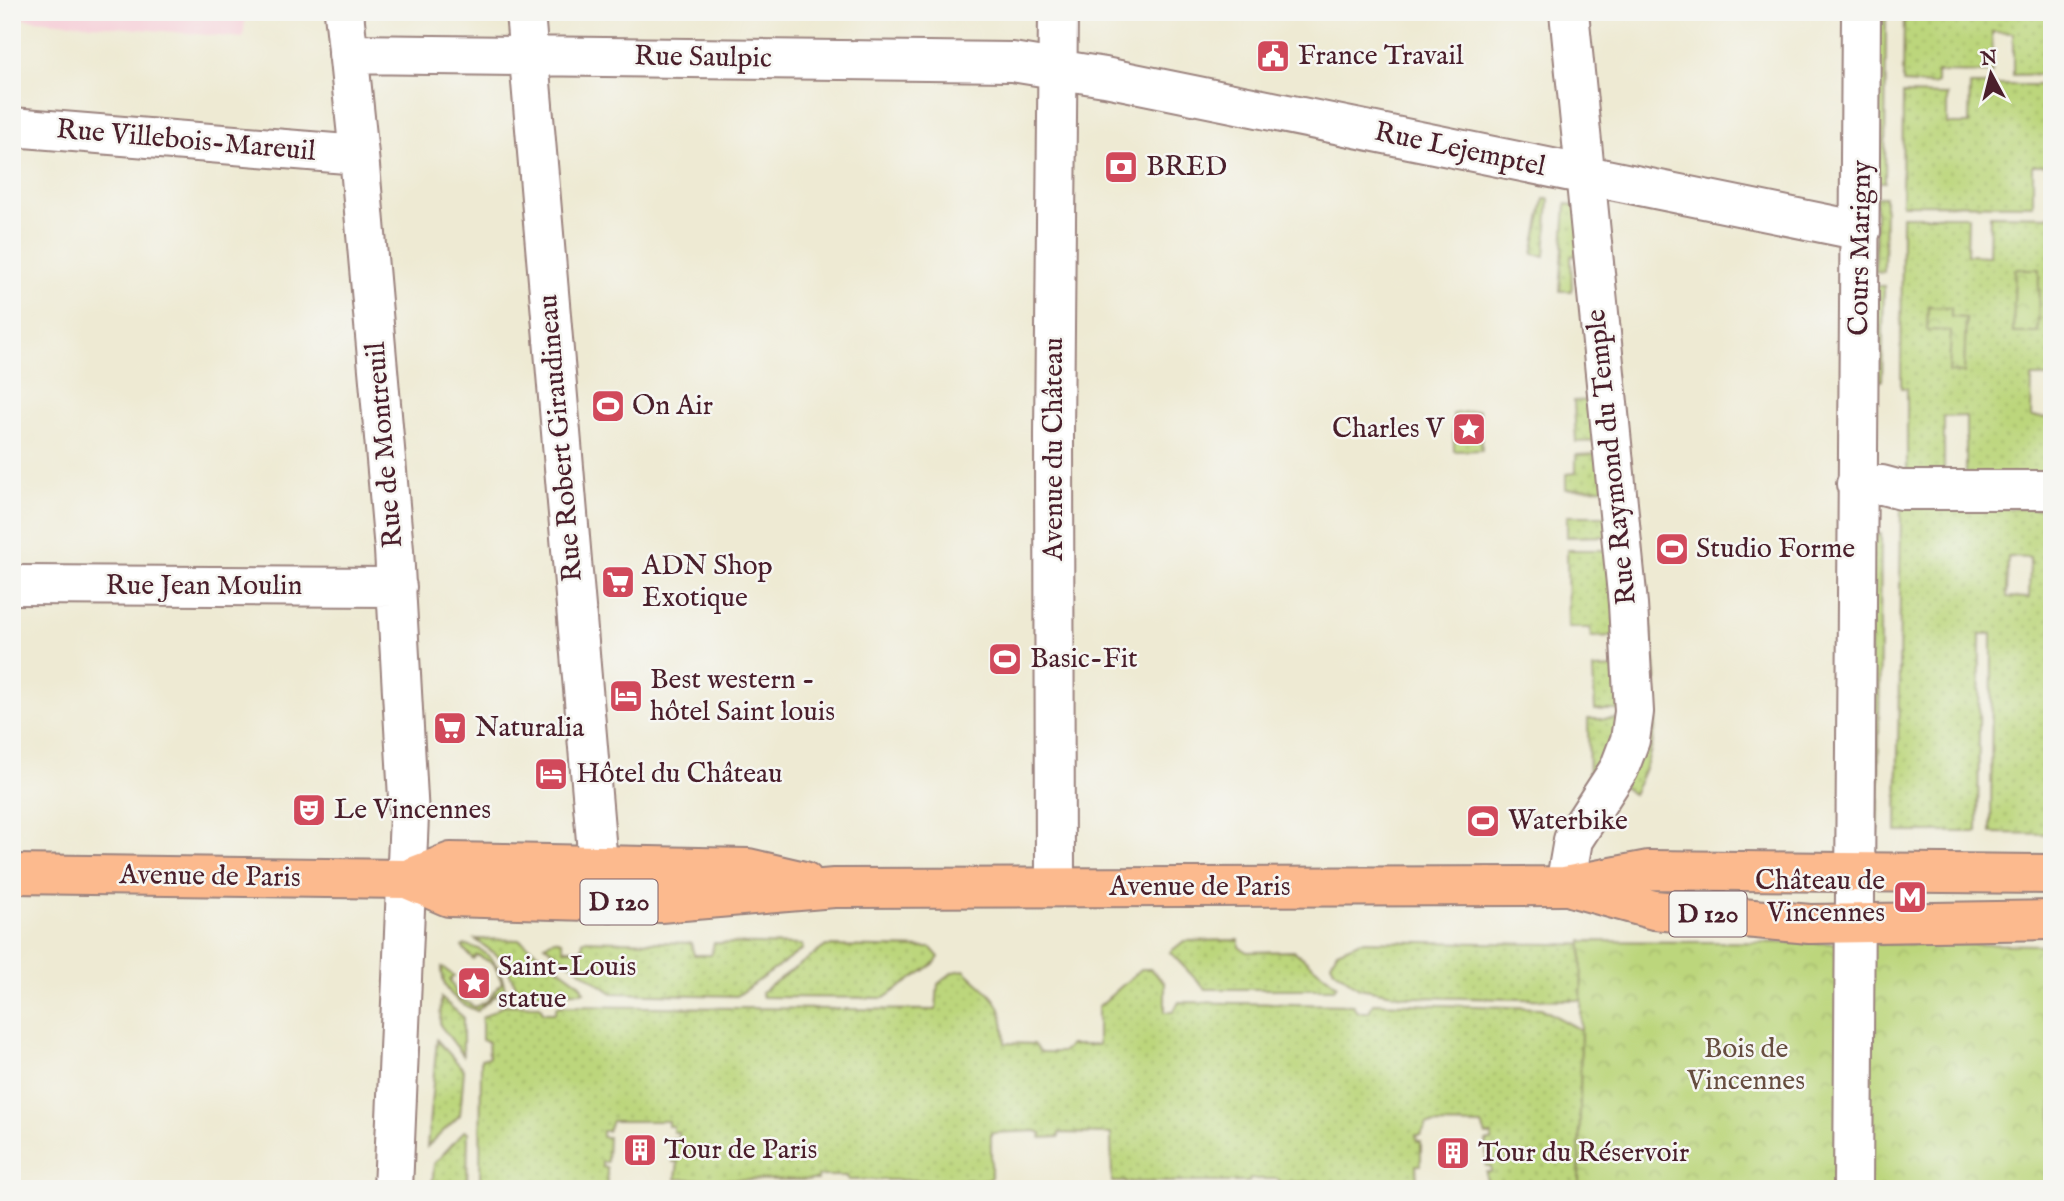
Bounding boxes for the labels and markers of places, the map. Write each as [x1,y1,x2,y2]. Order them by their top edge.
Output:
public building icon: France Travail [1254,37,1292,75]
place label: France Travail [1298,39,1464,74]
bank icon: BRED [1102,148,1140,186]
place label: BRED [1146,150,1227,185]
sports icon: On Air [589,387,627,425]
place label: On Air [632,389,713,424]
place icon: Charles V [1450,410,1488,448]
place label: Charles V [1332,412,1446,447]
sports icon: Studio Forme [1653,530,1691,568]
place label: Studio Forme [1696,532,1855,567]
place label: ADN Shop Exotique [641,549,773,616]
supermarket icon: ADN Shop Exotique [599,563,637,601]
sports icon: Basic-Fit [986,640,1024,678]
place label: Basic-Fit [1030,642,1138,677]
place label: Best western - hôtel Saint louis [650,663,835,730]
hotel icon: Best western - hôtel Saint louis [607,677,645,715]
supermarket icon: Naturalia [431,709,469,747]
place label: Naturalia [475,711,585,746]
hotel icon: Hôtel du Château [532,755,570,793]
place label: Hôtel du Château [576,757,783,792]
theatre icon: Le Vincennes [290,791,328,829]
place label: Le Vincennes [334,793,491,828]
sports icon: Waterbike [1464,802,1502,840]
place label: Waterbike [1508,804,1628,839]
place label: Château de Vincennes [1755,864,1885,931]
metro station icon: Château de Vincennes [1891,878,1929,916]
place label: Saint-Louis statue [498,950,636,1017]
place icon: Saint-Louis statue [455,964,493,1002]
building icon: Tour de Paris [621,1131,659,1169]
place label: Tour de Paris [664,1133,817,1168]
building icon: Tour du Réservoir [1434,1134,1472,1172]
place label: Tour du Réservoir [1478,1136,1689,1171]

